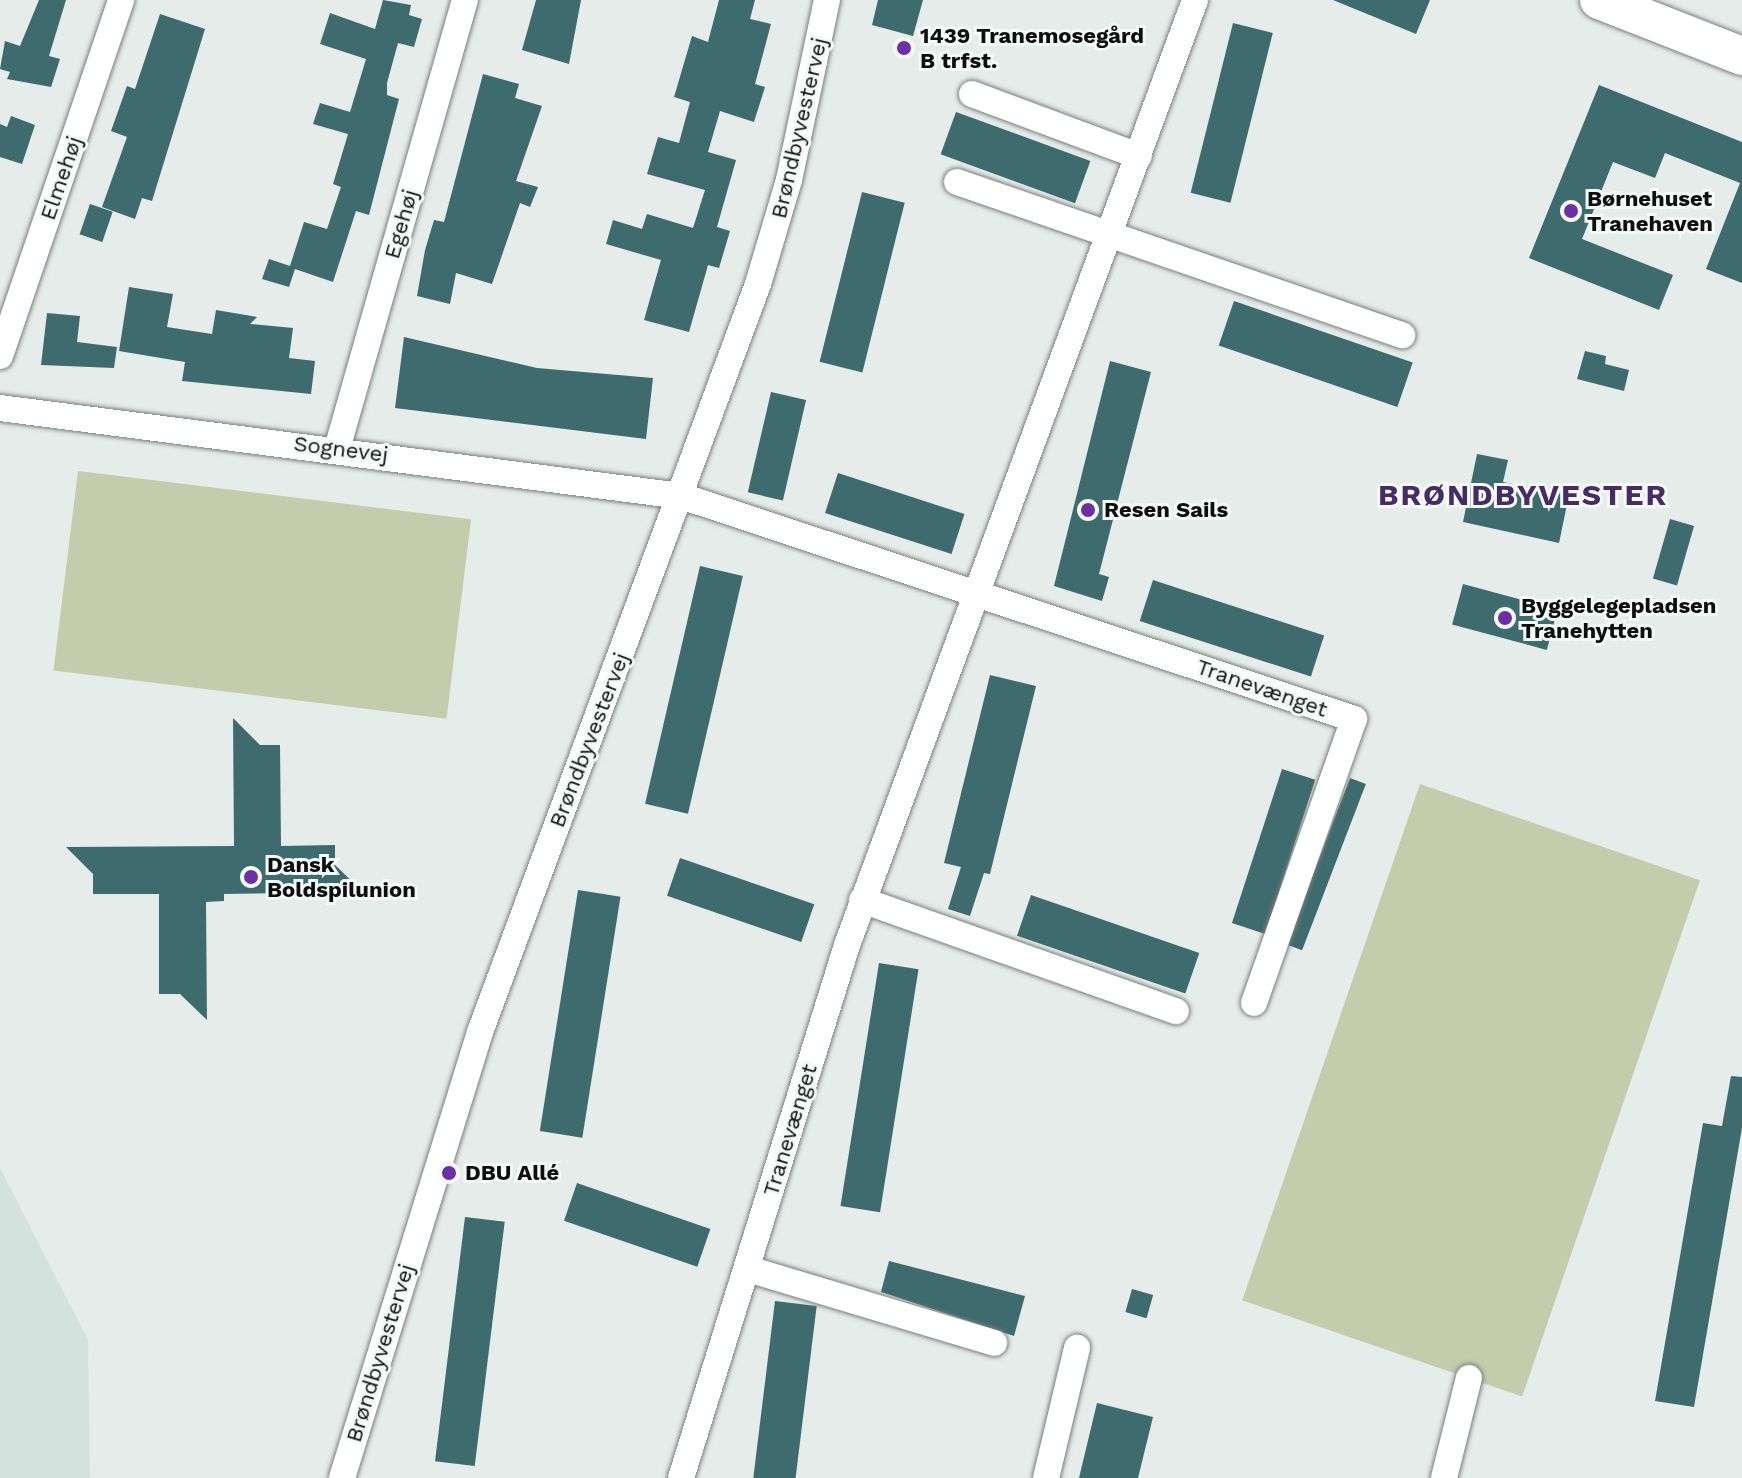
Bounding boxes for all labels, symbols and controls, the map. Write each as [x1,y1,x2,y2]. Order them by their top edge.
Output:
place label: 1439 Tranemosegård B trfst. [920,22,1144,74]
street label: Brøndbyvestervej [765,35,833,221]
marker: 1439 Tranemosegård B trfst. [895,39,913,57]
street label: Elmehøj [34,133,88,223]
place label: Børnehuset Tranehaven [1587,185,1713,236]
street label: Egehøj [379,186,423,262]
marker: Børnehuset Tranehaven [1562,202,1580,220]
street label: Sognevej [292,430,390,468]
district label: BRØNDBYVESTER [1378,477,1668,513]
place label: Resen Sails [1104,497,1228,523]
marker: Resen Sails [1079,501,1097,519]
place label: Byggelegepladsen Tranehytten [1521,592,1716,644]
marker: Byggelegepladsen Tranehytten [1496,609,1514,627]
street label: Brøndbyvestervej [544,649,634,831]
street label: Tranevænget [1193,653,1331,723]
place label: Dansk Boldspilunion [267,851,416,902]
marker: Dansk Boldspilunion [242,868,260,886]
street label: Tranevænget [757,1061,823,1199]
place label: DBU Allé [465,1160,560,1186]
marker: DBU Allé [440,1164,458,1182]
street label: Brøndbyvestervej [340,1261,420,1445]

